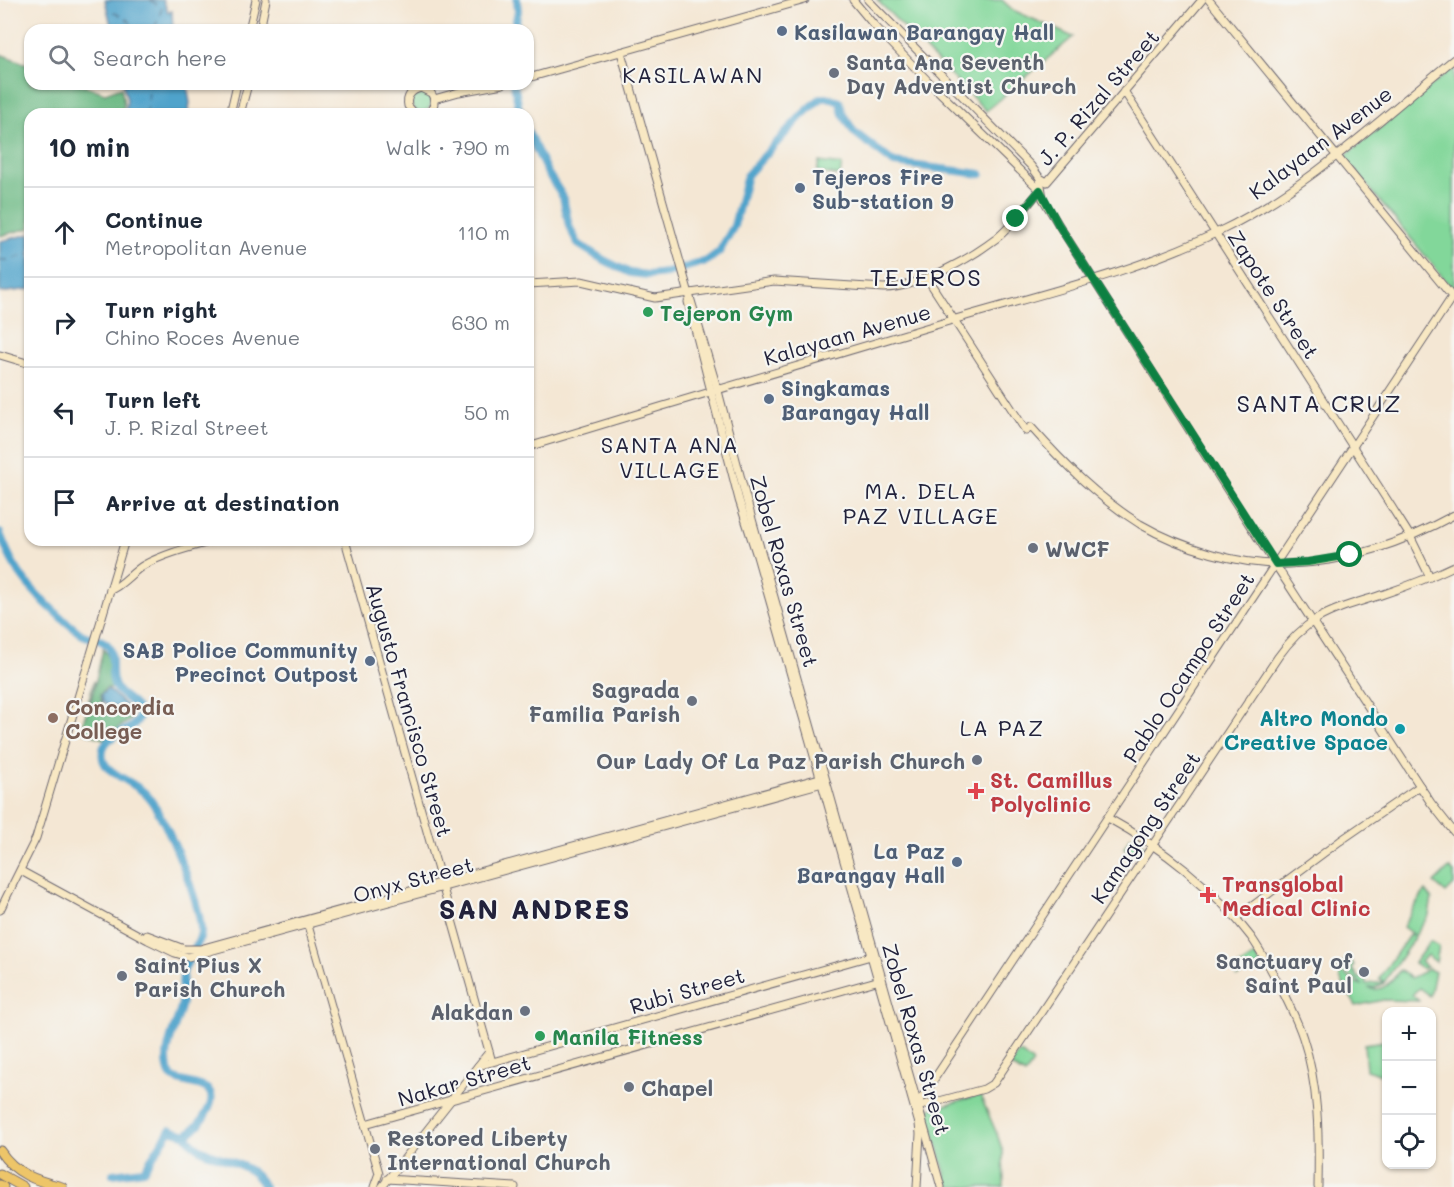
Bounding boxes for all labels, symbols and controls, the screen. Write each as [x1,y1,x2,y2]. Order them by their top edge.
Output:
place label: Kasilawan Barangay Hall [794,18,1054,46]
street label: J. P. Rizal Street [1032,23,1164,171]
search box [24,24,534,90]
marker: Kasilawan Barangay Hall [775,24,789,38]
icon: search [45,41,78,74]
text: Search here [93,43,227,72]
place label: Santa Ana Seventh Day Adventist Church [846,48,1076,100]
district label: KASILAWAN [622,60,764,89]
marker: Santa Ana Seventh Day Adventist Church [827,66,841,80]
street label: Kalayaan Avenue [1243,79,1397,205]
text: 10 min [48,130,130,164]
text: Walk · 790 m [385,134,510,160]
place label: Tejeros Fire Sub-station 9 [812,163,954,214]
marker: Tejeros Fire Sub-station 9 [793,181,807,195]
text: Continue [105,205,203,234]
route end [1002,205,1028,231]
icon: ahead [48,216,81,249]
text: 110 m [457,219,510,245]
street label: Zapote Street [1222,224,1326,364]
text: Metropolitan Avenue [105,234,307,260]
district label: TEJEROS [870,261,982,292]
text: Turn right [105,295,217,324]
street label: Kalayaan Avenue [760,297,934,371]
place label: Tejeron Gym [660,299,793,327]
marker: Tejeron Gym [641,305,655,319]
icon: right [48,306,81,339]
text: 630 m [452,309,510,335]
text: Chino Roces Avenue [105,324,300,350]
place label: Singkamas Barangay Hall [781,374,929,426]
text: Turn left [105,385,201,414]
district label: SANTA CRUZ [1236,387,1402,418]
marker: Singkamas Barangay Hall [762,392,776,406]
icon: left [48,396,81,429]
text: 50 m [464,399,510,425]
text: J. P. Rizal Street [105,414,268,440]
district label: SANTA ANA VILLAGE [601,430,739,484]
street label: Zobel Roxas Street [745,472,825,670]
district label: MA. DELA PAZ VILLAGE [843,476,999,530]
icon: arrive [48,486,81,519]
text: Arrive at destination [105,488,340,517]
place label: WWCF [1045,535,1110,562]
marker: WWCF [1026,541,1040,555]
route start [1336,541,1362,567]
street label: Pablo Ocampo Street [1116,567,1260,767]
street label: Augusto Francisco Street [361,580,459,840]
place label: SAB Police Community Precinct Outpost [122,636,358,687]
marker: SAB Police Community Precinct Outpost [363,654,377,668]
place label: Sagrada Familia Parish [529,676,680,727]
place label: Concordia College [65,693,175,744]
marker: Sagrada Familia Parish [685,694,699,708]
place label: Altro Mondo Creative Space [1224,704,1388,755]
marker: Concordia College [46,711,60,725]
district label: LA PAZ [960,713,1044,742]
marker: Altro Mondo Creative Space [1393,722,1407,736]
street label: Kamagong Street [1084,746,1206,908]
place label: Our Lady Of La Paz Parish Church [596,747,965,775]
marker: Our Lady Of La Paz Parish Church [970,753,984,767]
place label: St. Camillus Polyclinic [990,766,1113,818]
marker: St. Camillus Polyclinic [967,782,985,800]
place label: La Paz Barangay Hall [797,837,945,889]
street label: Onyx Street [350,850,476,908]
marker: La Paz Barangay Hall [950,855,964,869]
place label: Transglobal Medical Clinic [1222,870,1371,921]
marker: Transglobal Medical Clinic [1199,886,1217,904]
district label: SAN ANDRES [439,891,631,926]
street label: Zobel Roxas Street [877,940,957,1138]
place label: Sanctuary of Saint Paul [1215,947,1353,998]
place label: Saint Pius X Parish Church [134,951,285,1002]
street label: Rubi Street [626,961,748,1019]
marker: Sanctuary of Saint Paul [1357,965,1371,979]
marker: Saint Pius X Parish Church [115,969,129,983]
place label: Alakdan [430,998,513,1025]
marker: Alakdan [518,1004,532,1018]
map controls [1382,1007,1436,1169]
button: + [1382,1007,1436,1061]
place label: Manila Fitness [552,1023,703,1050]
marker: Manila Fitness [533,1029,547,1043]
street label: Nakar Street [394,1048,534,1112]
button: − [1382,1061,1436,1115]
place label: Chapel [641,1074,713,1101]
marker: Chapel [622,1080,636,1094]
button: locate [1382,1115,1436,1169]
place label: Restored Liberty International Church [387,1124,610,1175]
marker: Restored Liberty International Church [368,1142,382,1156]

